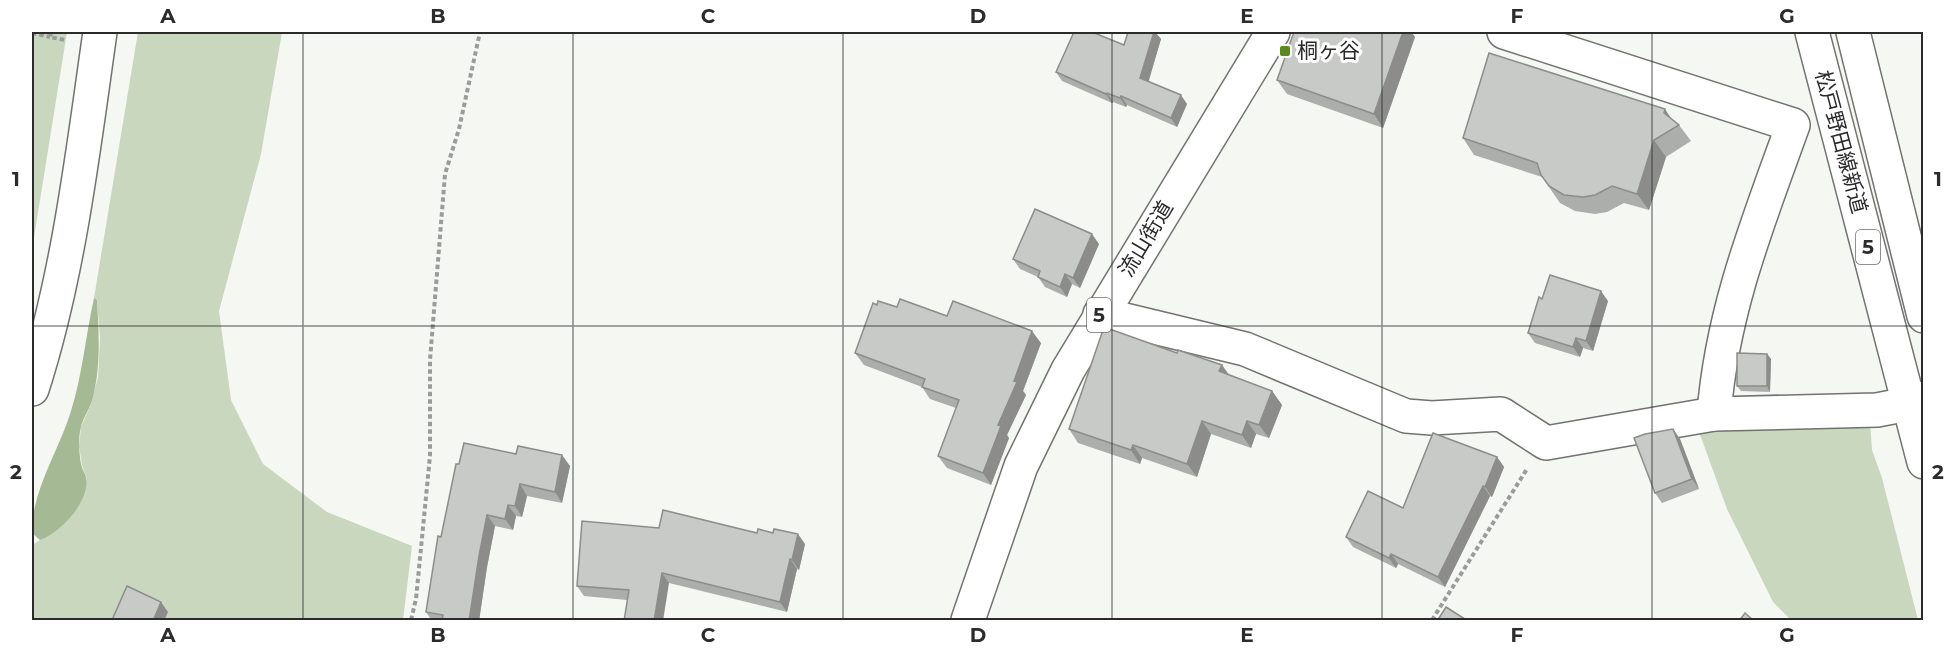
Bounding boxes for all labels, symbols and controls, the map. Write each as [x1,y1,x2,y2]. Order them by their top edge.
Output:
text: A [159,4,176,28]
text: B [430,4,446,28]
text: C [701,4,716,28]
text: D [970,4,986,28]
text: E [1240,4,1254,28]
text: F [1511,4,1524,28]
text: G [1779,4,1795,28]
place label: 桐ヶ谷 [1297,38,1360,63]
marker: 桐ヶ谷 [1278,44,1292,58]
street label: 松戸野田線新道 [1810,68,1873,216]
text: 1 [12,167,20,191]
text: 1 [1934,167,1942,191]
street label: 流山街道 [1113,196,1178,281]
road number: 5 [1856,230,1880,264]
road number: 5 [1087,298,1111,332]
text: 2 [10,460,22,484]
text: 2 [1932,460,1944,484]
text: A [159,623,176,647]
text: B [430,623,446,647]
text: C [701,623,716,647]
text: D [970,623,986,647]
text: E [1240,623,1254,647]
text: F [1511,623,1524,647]
text: G [1779,623,1795,647]

